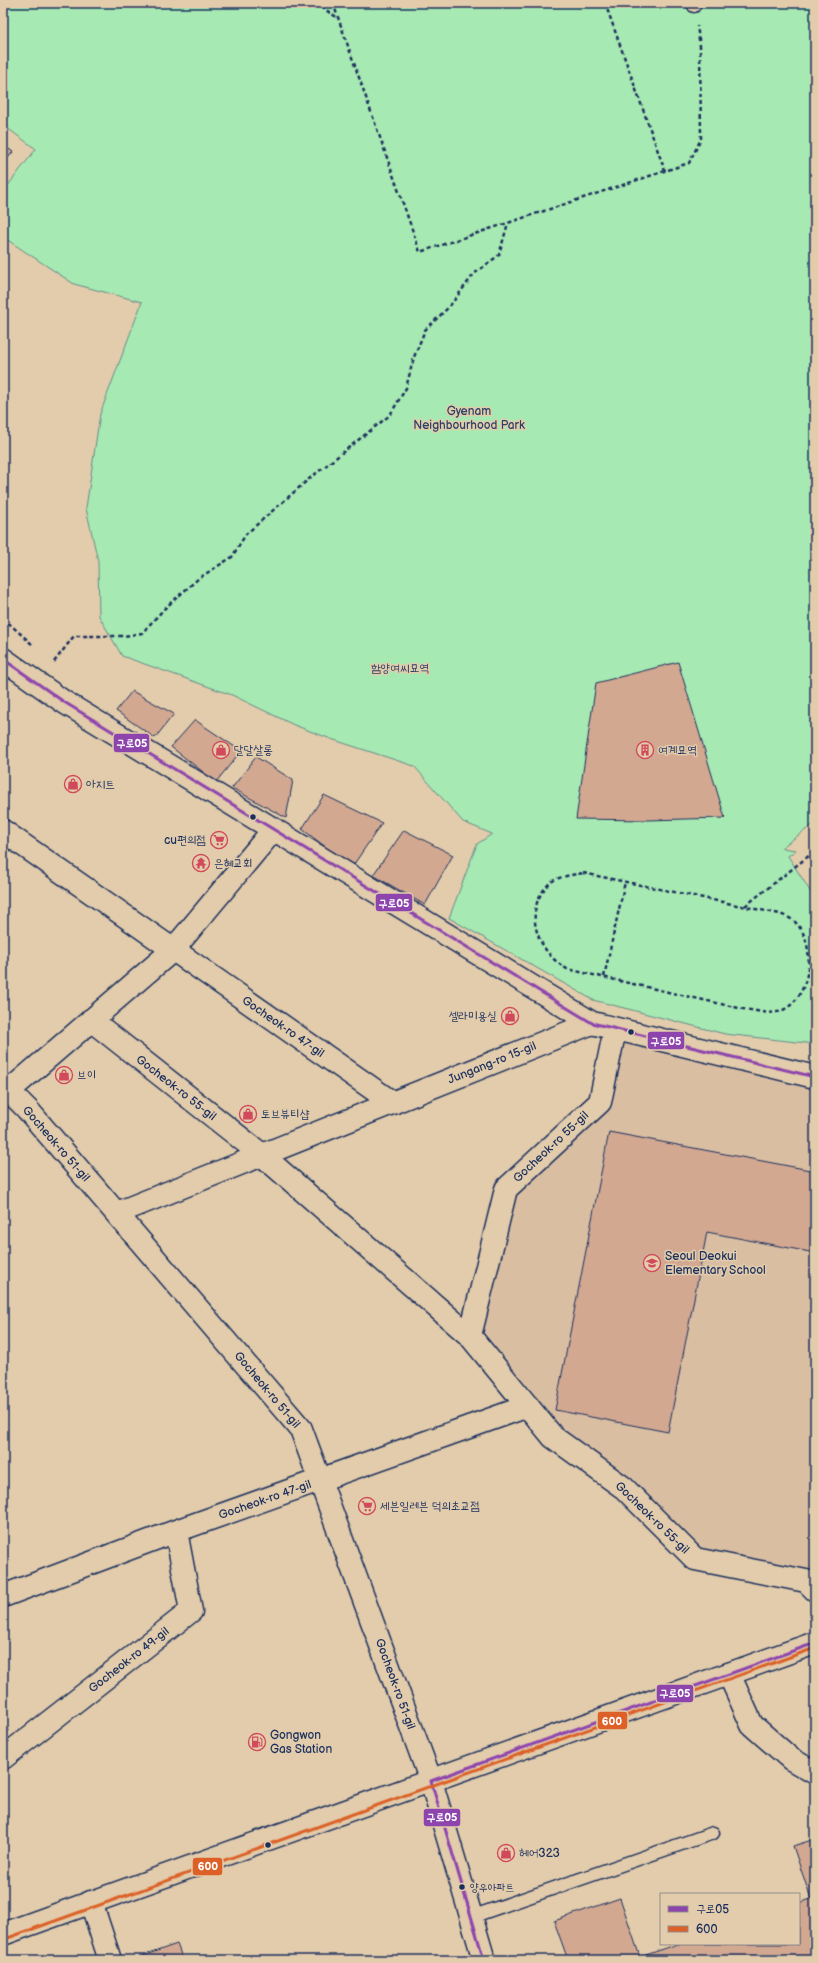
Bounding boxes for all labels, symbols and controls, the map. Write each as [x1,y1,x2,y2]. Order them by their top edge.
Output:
park label: Gyenam Neighbourhood Park [413,404,525,433]
park label: 함양여씨묘역 [371,661,429,676]
line badge: 구로05 [113,733,150,753]
text: 구로05 [117,737,148,750]
shop icon: 달달살롱 [211,740,231,760]
building icon: 여계묘역 [635,740,655,760]
place label: 달달살롱 [234,743,273,758]
place label: 여계묘역 [658,743,697,758]
shop icon: 아지트 [63,774,83,794]
place label: 아지트 [86,777,115,792]
unlabelled marker [248,812,258,822]
supermarket icon: cu편의점 [209,830,229,850]
place label: cu편의점 [164,833,206,848]
temple icon: 은혜교회 [191,853,211,873]
place label: 은혜교회 [214,856,253,871]
line badge: 구로05 [375,893,413,912]
text: 구로05 [379,897,410,910]
street label: Gocheok-ro 47-gil [239,993,327,1061]
shop icon: 셀라미용실 [500,1006,520,1026]
place label: 셀라미용실 [449,1009,497,1024]
unlabelled marker [626,1027,636,1037]
line badge: 구로05 [647,1031,685,1050]
text: 구로05 [651,1035,682,1048]
street label: Jungang-ro 15-gil [446,1038,538,1088]
street label: Gocheok-ro 55-gil [133,1052,219,1124]
shop icon: 브이 [54,1065,74,1085]
place label: 브이 [77,1068,96,1083]
street label: Gocheok-ro 51-gil [19,1103,93,1185]
shop icon: 토브뷰티샵 [238,1104,258,1124]
place label: 토브뷰티샵 [261,1107,310,1122]
street label: Gocheok-ro 55-gil [510,1108,592,1186]
place label: Seoul Deokui Elementary School [665,1249,766,1278]
school or university icon: Seoul Deokui Elementary School [642,1253,662,1273]
street label: Gocheok-ro 51-gil [231,1349,303,1431]
street label: Gocheok-ro 47-gil [217,1477,313,1523]
street label: Gocheok-ro 55-gil [612,1479,692,1557]
supermarket icon: 세븐일레븐 덕의초교점 [357,1496,377,1516]
place label: 세븐일레븐 덕의초교점 [380,1499,480,1514]
street label: Gocheok-ro 49-gil [86,1624,172,1696]
street label: Gocheok-ro 51-gil [372,1637,418,1731]
line badge: 구로05 [656,1684,694,1703]
text: 구로05 [660,1687,691,1700]
line badge: 600 [597,1711,628,1730]
text: 600 [602,1715,622,1728]
place label: Gongwon Gas Station [270,1728,332,1757]
fuel station icon: Gongwon Gas Station [247,1732,267,1752]
line badge: 구로05 [423,1808,461,1827]
text: 구로05 [427,1811,458,1824]
unlabelled marker [263,1840,273,1850]
shop icon: 헤어323 [496,1843,516,1863]
place label: 헤어323 [519,1846,560,1861]
line badge: 600 [192,1857,223,1876]
text: 600 [198,1860,218,1873]
place label: 양우아파트 [470,1881,514,1894]
marker: 양우아파트 [457,1882,467,1892]
legend [660,1893,800,1945]
text: 구로05 [696,1902,729,1917]
text: 600 [696,1922,717,1937]

